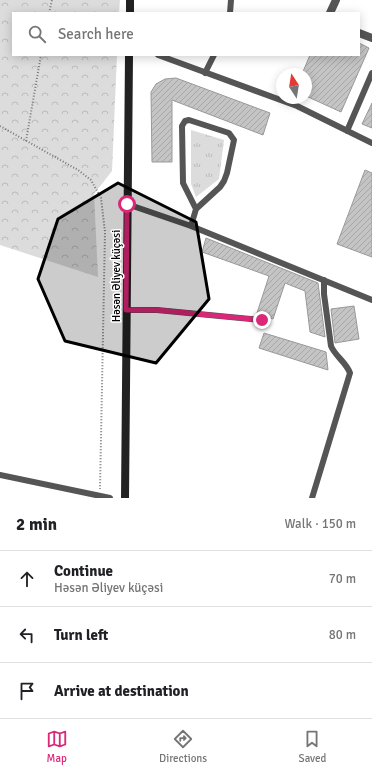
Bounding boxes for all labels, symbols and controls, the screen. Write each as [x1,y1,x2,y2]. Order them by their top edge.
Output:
search box [12,12,360,56]
icon: search [26,23,48,45]
text: Search here [58,25,134,43]
north arrow [276,68,312,104]
route start [118,195,136,213]
street label: Həsən Əliyev küçəsi [110,230,123,322]
route end [253,311,271,329]
text: 2 min [16,514,57,535]
text: Walk · 150 m [285,516,356,532]
text: Continue [54,562,113,580]
icon: ahead [16,568,38,590]
text: 70 m [329,571,356,587]
text: Həsən Əliyev küçəsi [54,580,163,596]
icon: left [16,624,38,646]
text: Turn left [54,626,108,644]
text: 80 m [329,627,356,643]
icon: arrive [16,680,38,702]
text: Arrive at destination [54,682,189,700]
tab: Map [46,728,68,765]
tab: Directions [159,728,207,765]
tab: Saved [299,728,326,765]

